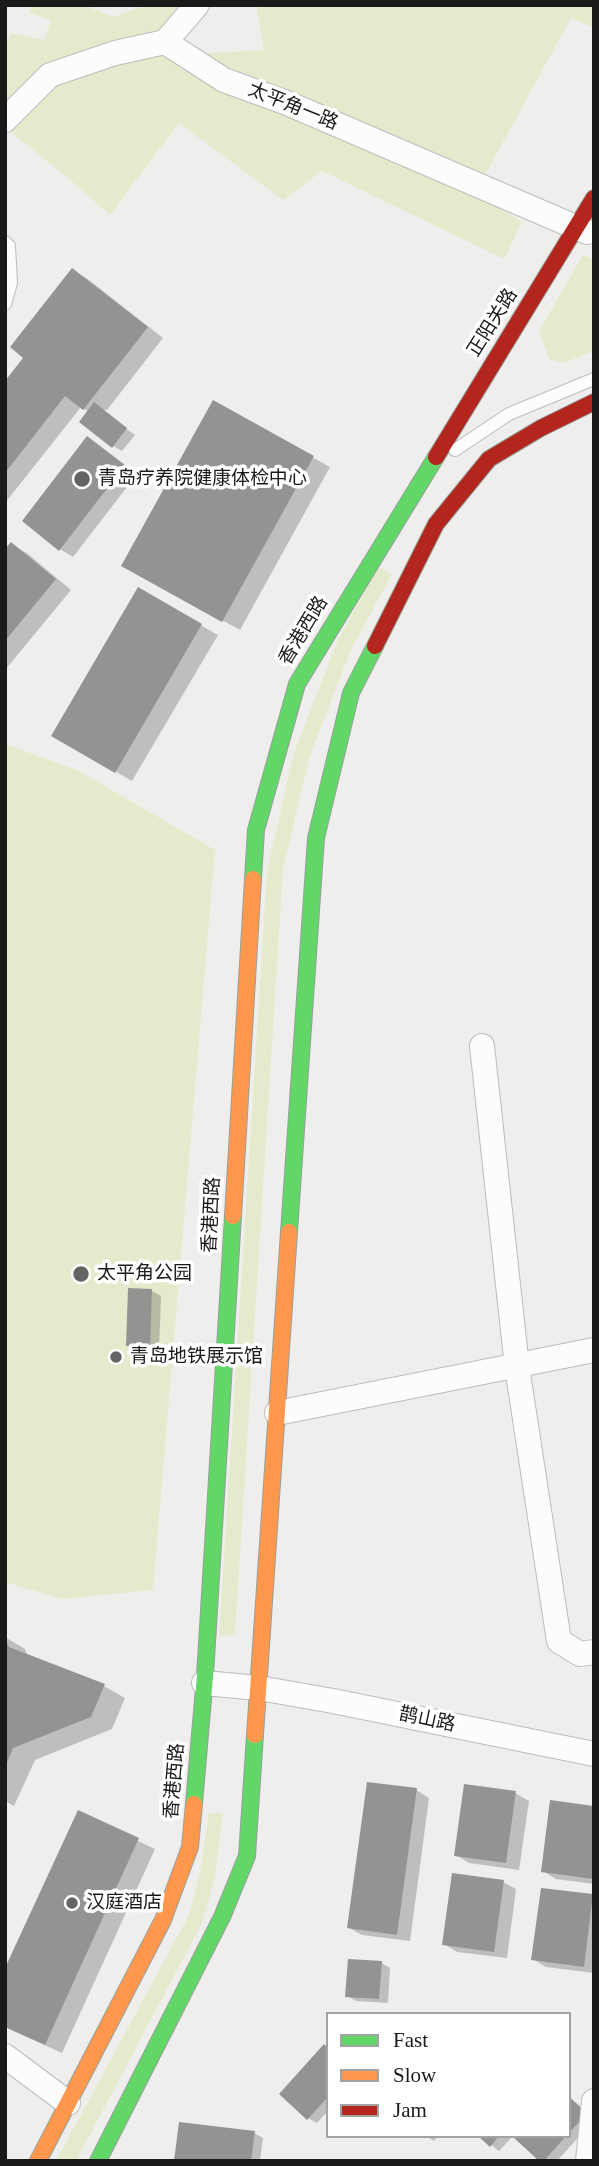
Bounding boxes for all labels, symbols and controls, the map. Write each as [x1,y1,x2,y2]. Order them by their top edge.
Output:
street label: 太平角一路 [245,79,341,135]
street label: 正阳关路 [463,285,523,361]
place label: 青岛疗养院健康体检中心 [98,468,307,490]
marker: 青岛疗养院健康体检中心 [72,469,92,489]
street label: 香港西路 [275,593,333,669]
street label: 香港西路 [199,1176,225,1254]
place label: 太平角公园 [97,1263,192,1285]
marker: 太平角公园 [71,1264,91,1284]
place label: 青岛地铁展示馆 [130,1346,263,1368]
marker: 青岛地铁展示馆 [108,1349,124,1365]
street label: 鹊山路 [397,1703,457,1737]
street label: 香港西路 [160,1742,190,1820]
place label: 汉庭酒店 [86,1892,162,1914]
marker: 汉庭酒店 [64,1895,80,1911]
legend [326,2012,571,2138]
text: Fast [393,2028,428,2052]
text: Slow [393,2063,436,2087]
text: Jam [393,2098,427,2122]

